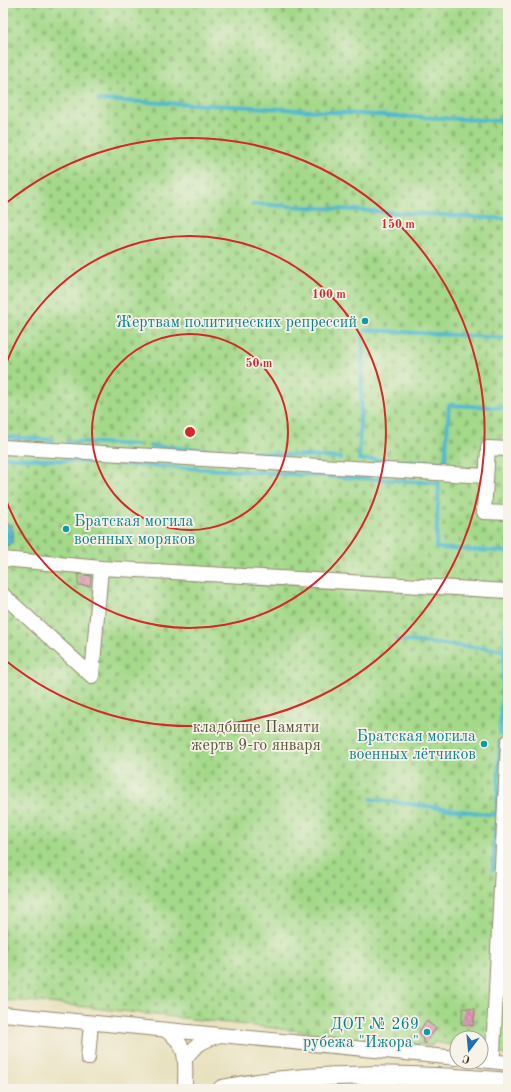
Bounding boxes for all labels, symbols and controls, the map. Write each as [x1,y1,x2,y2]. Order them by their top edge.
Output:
text: 150 m [381,218,415,231]
text: 100 m [312,289,346,301]
place label: Жертвам политических репрессий [116,315,357,331]
marker: Жертвам политических репрессий [360,316,370,326]
text: 50 m [246,357,273,370]
centre of rings [183,425,197,439]
place label: Братская могила военных моряков [74,514,195,548]
marker: Братская могила военных моряков [61,524,71,534]
park label: кладбище Памяти жертв 9-го января [191,720,321,754]
place label: Братская могила военных лётчиков [349,729,476,763]
marker: Братская могила военных лётчиков [479,739,489,749]
place label: ДОТ № 269 рубежа "Ижора" [303,1017,419,1051]
marker: ДОТ № 269 рубежа "Ижора" [422,1027,432,1037]
north arrow [449,1030,489,1070]
text: С [462,1052,472,1064]

